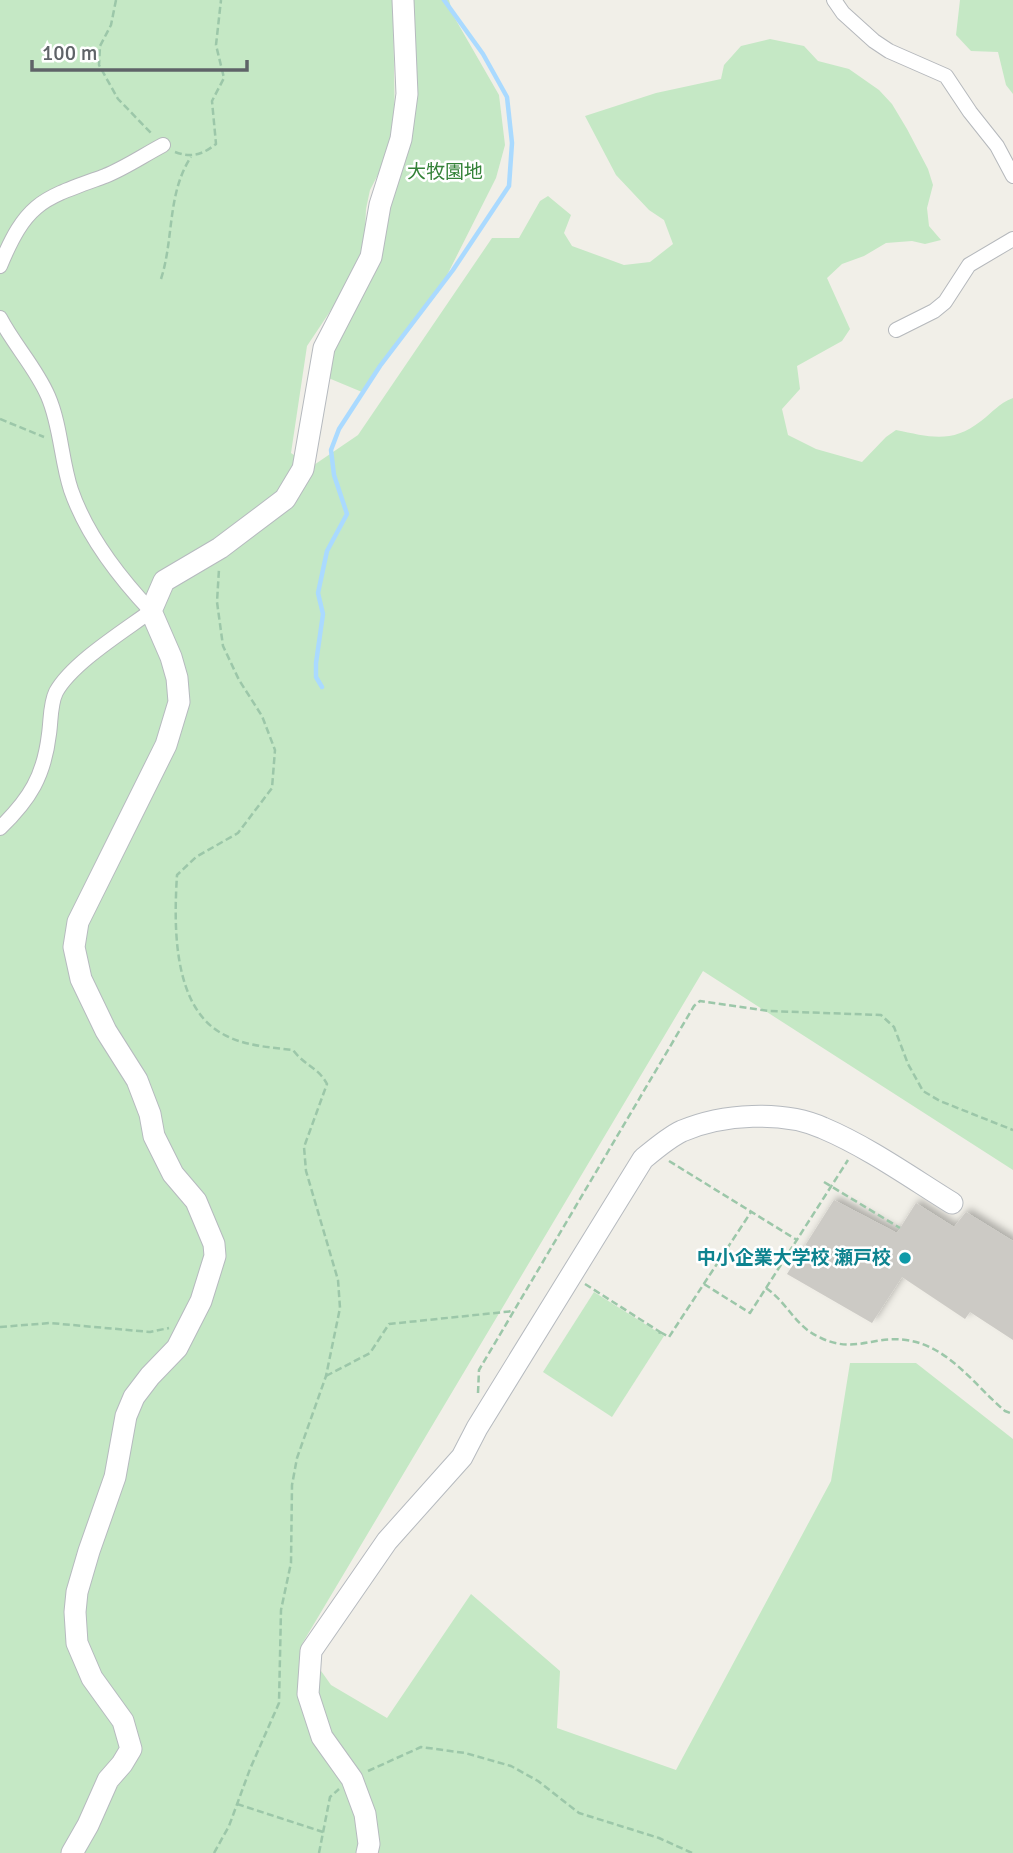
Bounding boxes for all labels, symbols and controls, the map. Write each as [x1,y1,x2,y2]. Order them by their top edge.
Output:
scale bar [32,28,247,72]
text: 100 m [42,40,97,66]
park label: 大牧園地 [407,160,483,184]
place label: 中小企業大学校 瀬戸校 [697,1246,891,1270]
marker: 中小企業大学校 瀬戸校 [897,1250,913,1266]

